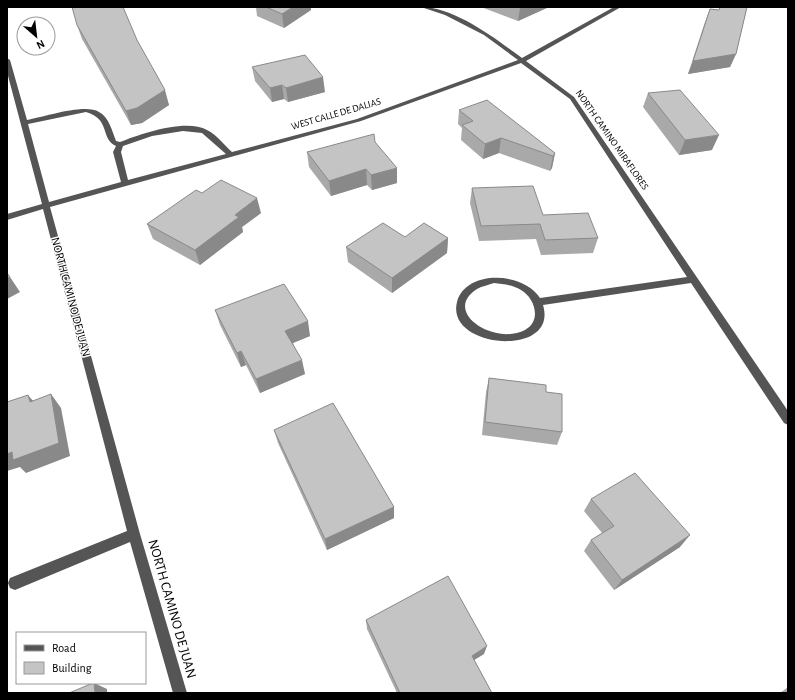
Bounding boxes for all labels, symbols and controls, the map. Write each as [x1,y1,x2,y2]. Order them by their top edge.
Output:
north arrow [16,16,56,56]
text: N [34,38,46,51]
street label: NORTH CAMINO MIRAFLORES [574,88,650,192]
street label: WEST CALLE DE DALIAS [290,96,382,132]
street label: NORTH CAMINO DE JUAN [49,236,93,358]
street label: NORTH CAMINO DE JUAN [145,538,199,680]
legend [16,632,146,684]
text: Road [52,642,76,654]
text: Building [52,662,92,674]

